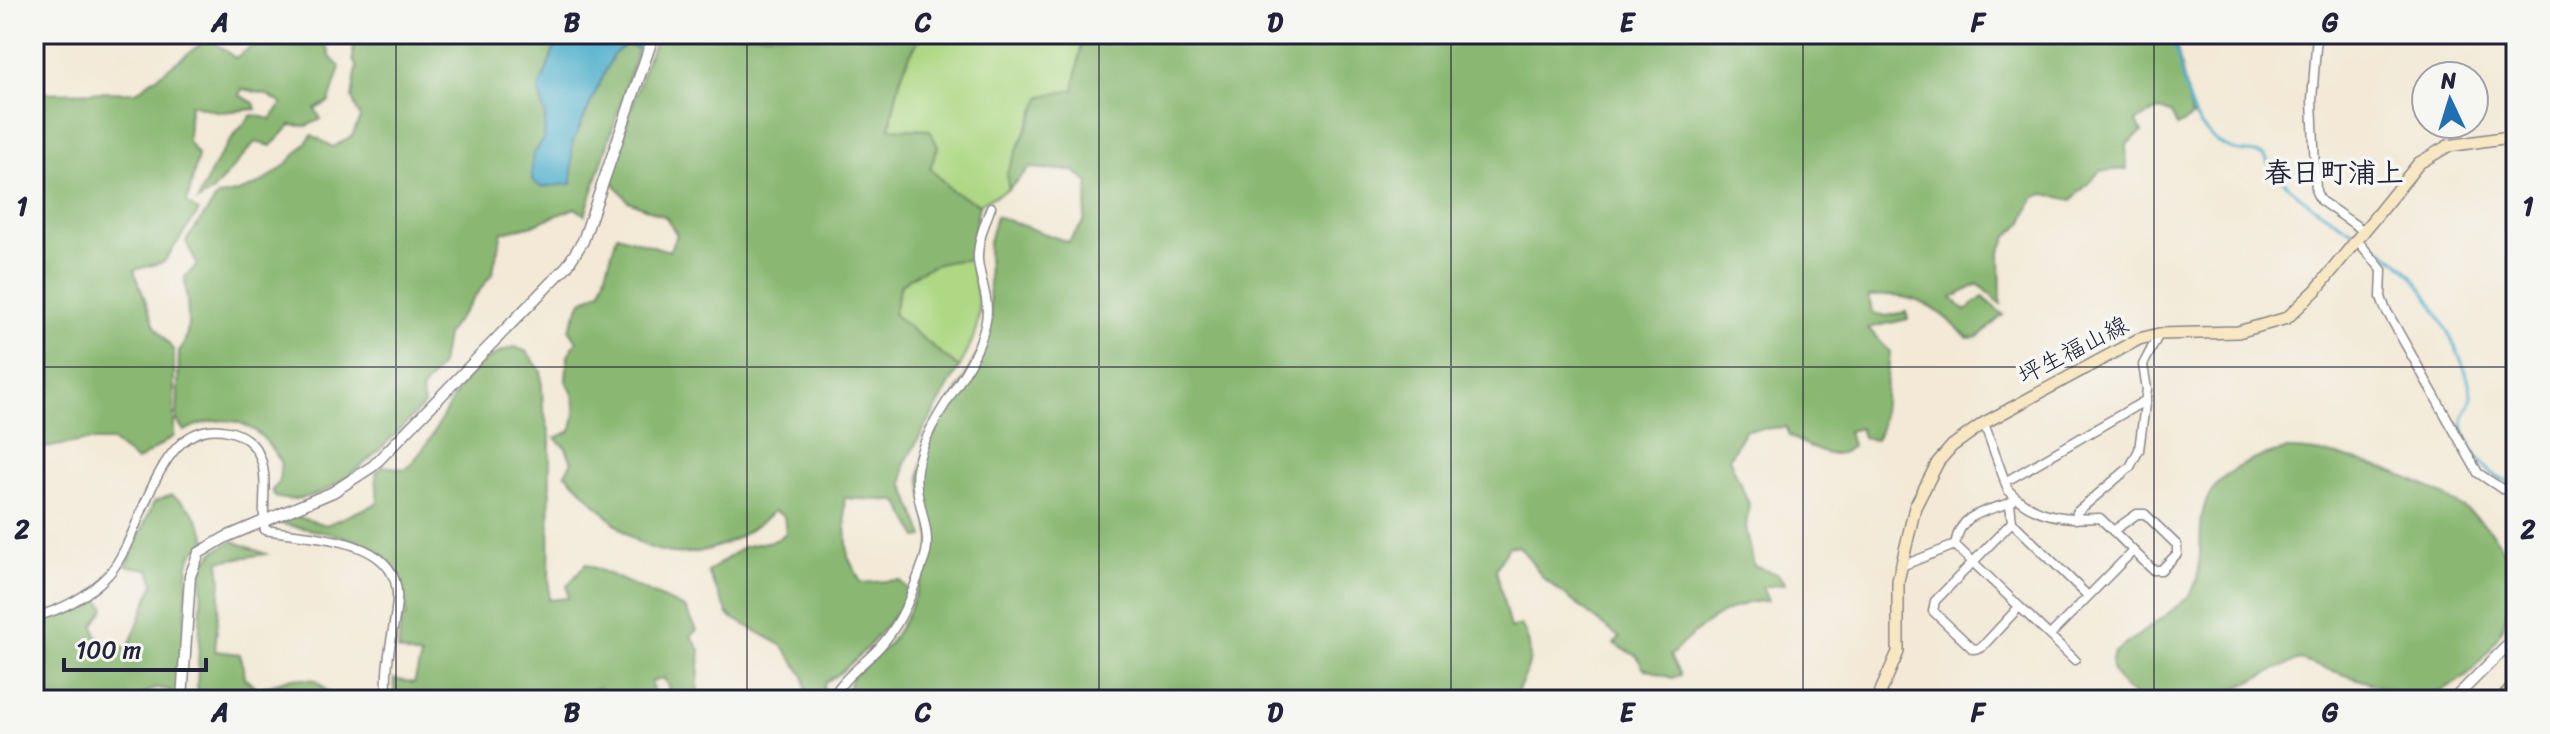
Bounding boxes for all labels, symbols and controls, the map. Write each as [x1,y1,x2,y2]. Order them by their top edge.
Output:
text: A [210,0,229,45]
text: B [564,0,581,45]
text: C [914,0,932,45]
text: D [1267,0,1283,45]
text: E [1620,0,1637,45]
text: F [1970,0,1987,45]
text: G [2322,0,2339,45]
north arrow [2410,60,2490,140]
text: N [2439,61,2458,101]
district label: 春日町浦上 [2264,148,2404,197]
text: 1 [16,183,28,229]
text: 1 [2522,183,2534,229]
street label: 坪生福山線 [2010,304,2136,396]
text: 2 [13,506,30,552]
text: 2 [2519,506,2536,552]
scale bar [64,622,206,672]
text: 100 m [76,629,141,671]
text: A [210,689,229,734]
text: B [564,689,581,734]
text: C [914,689,932,734]
text: D [1267,689,1283,734]
text: E [1620,689,1637,734]
text: F [1970,689,1987,734]
text: G [2322,689,2339,734]

